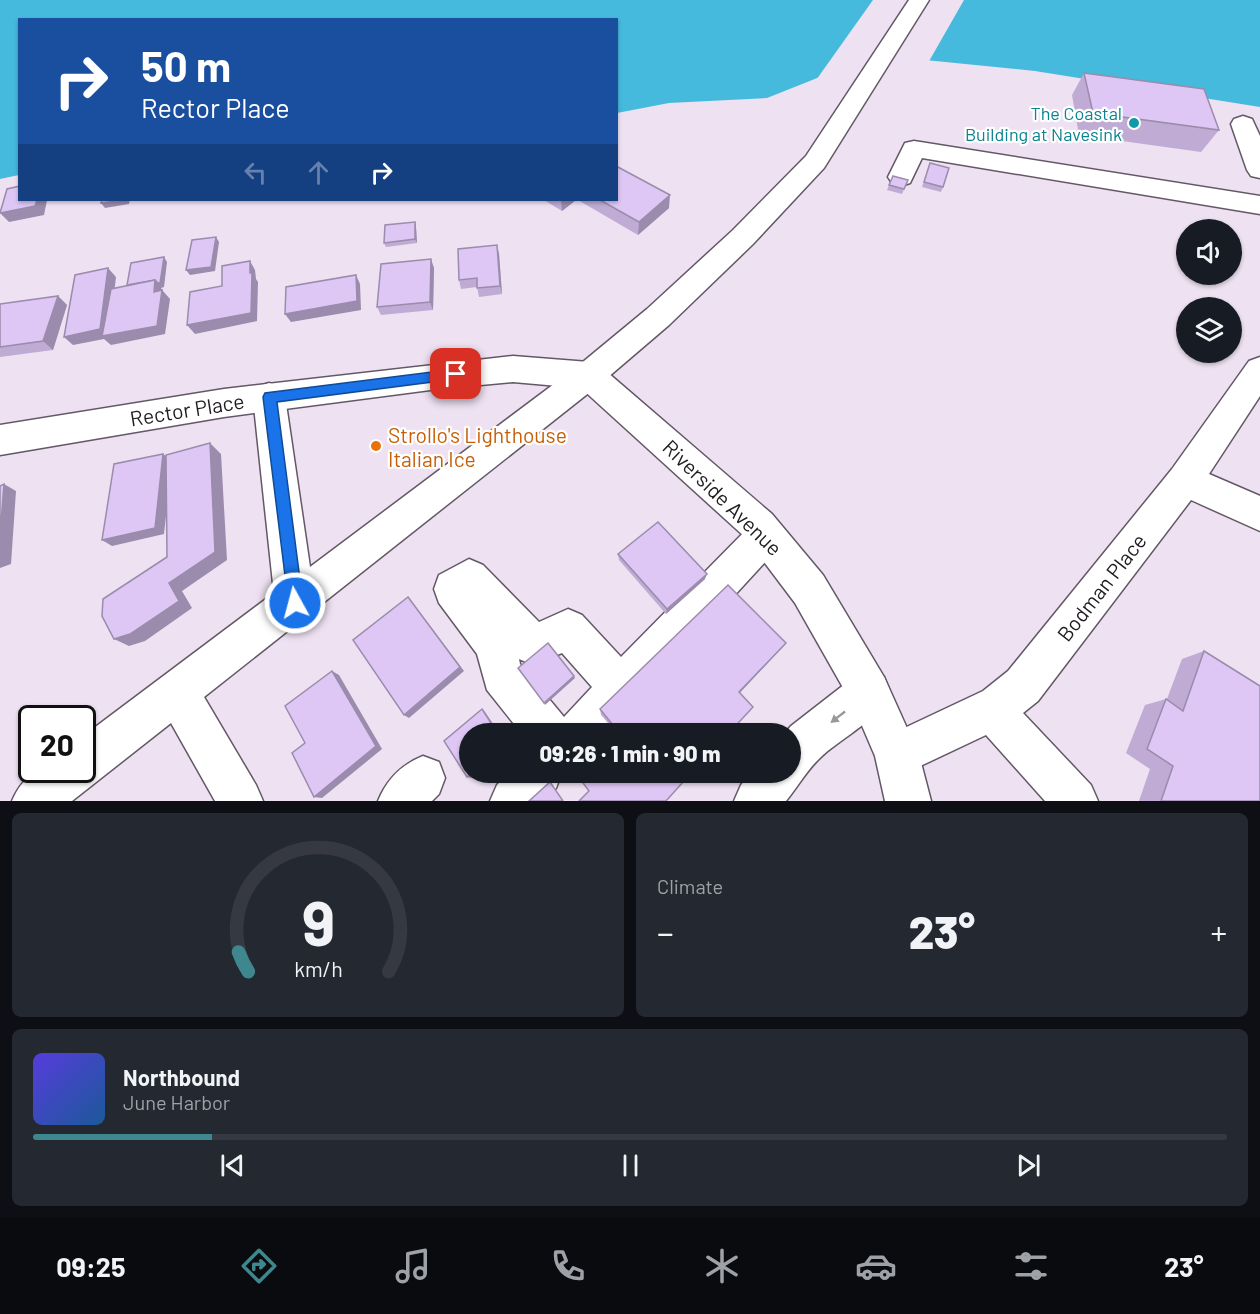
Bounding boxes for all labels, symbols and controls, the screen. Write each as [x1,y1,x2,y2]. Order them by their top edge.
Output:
text: 50 m [141,40,231,90]
icon: right [42,42,120,120]
text: Rector Place [141,91,290,123]
place label: The Coastal Building at Navesink [965,102,1122,145]
marker: The Coastal Building at Navesink [1127,116,1141,130]
icon: left [239,156,272,189]
icon: ahead [302,156,335,189]
icon: right [365,156,398,189]
map controls [1176,219,1242,363]
button: sound [1176,219,1242,285]
button: layers [1176,297,1242,363]
pin [430,348,481,399]
icon: arrive [439,357,472,390]
street label: Rector Place [128,388,246,430]
place label: Strollo's Lighthouse Italian Ice [388,422,567,471]
street label: Riverside Avenue [658,434,788,560]
marker: Strollo's Lighthouse Italian Ice [369,439,383,453]
street label: Bodman Place [1051,528,1151,646]
position arrow [263,571,327,635]
speed limit sign: 20 [18,705,96,783]
one-way arrow [830,710,846,723]
text: 09:26 · 1 min · 90 m [540,740,720,766]
text: Climate [657,874,723,898]
text: 9 [301,884,335,958]
text: 23° [909,904,975,958]
text: − [657,912,674,952]
text: + [1210,912,1227,952]
text: km/h [294,956,342,981]
text: Northbound [123,1064,240,1090]
text: June Harbor [123,1090,230,1114]
icon: previous [216,1149,249,1182]
icon: pause [614,1149,647,1182]
icon: next [1012,1149,1045,1182]
icon: directions [238,1245,280,1287]
icon: music [392,1245,434,1287]
icon: phone [547,1245,589,1287]
icon: climate [701,1245,743,1287]
icon: car [855,1245,897,1287]
icon: filters [1010,1245,1052,1287]
text: 09:25 [56,1250,125,1282]
text: 23° [1164,1250,1204,1282]

